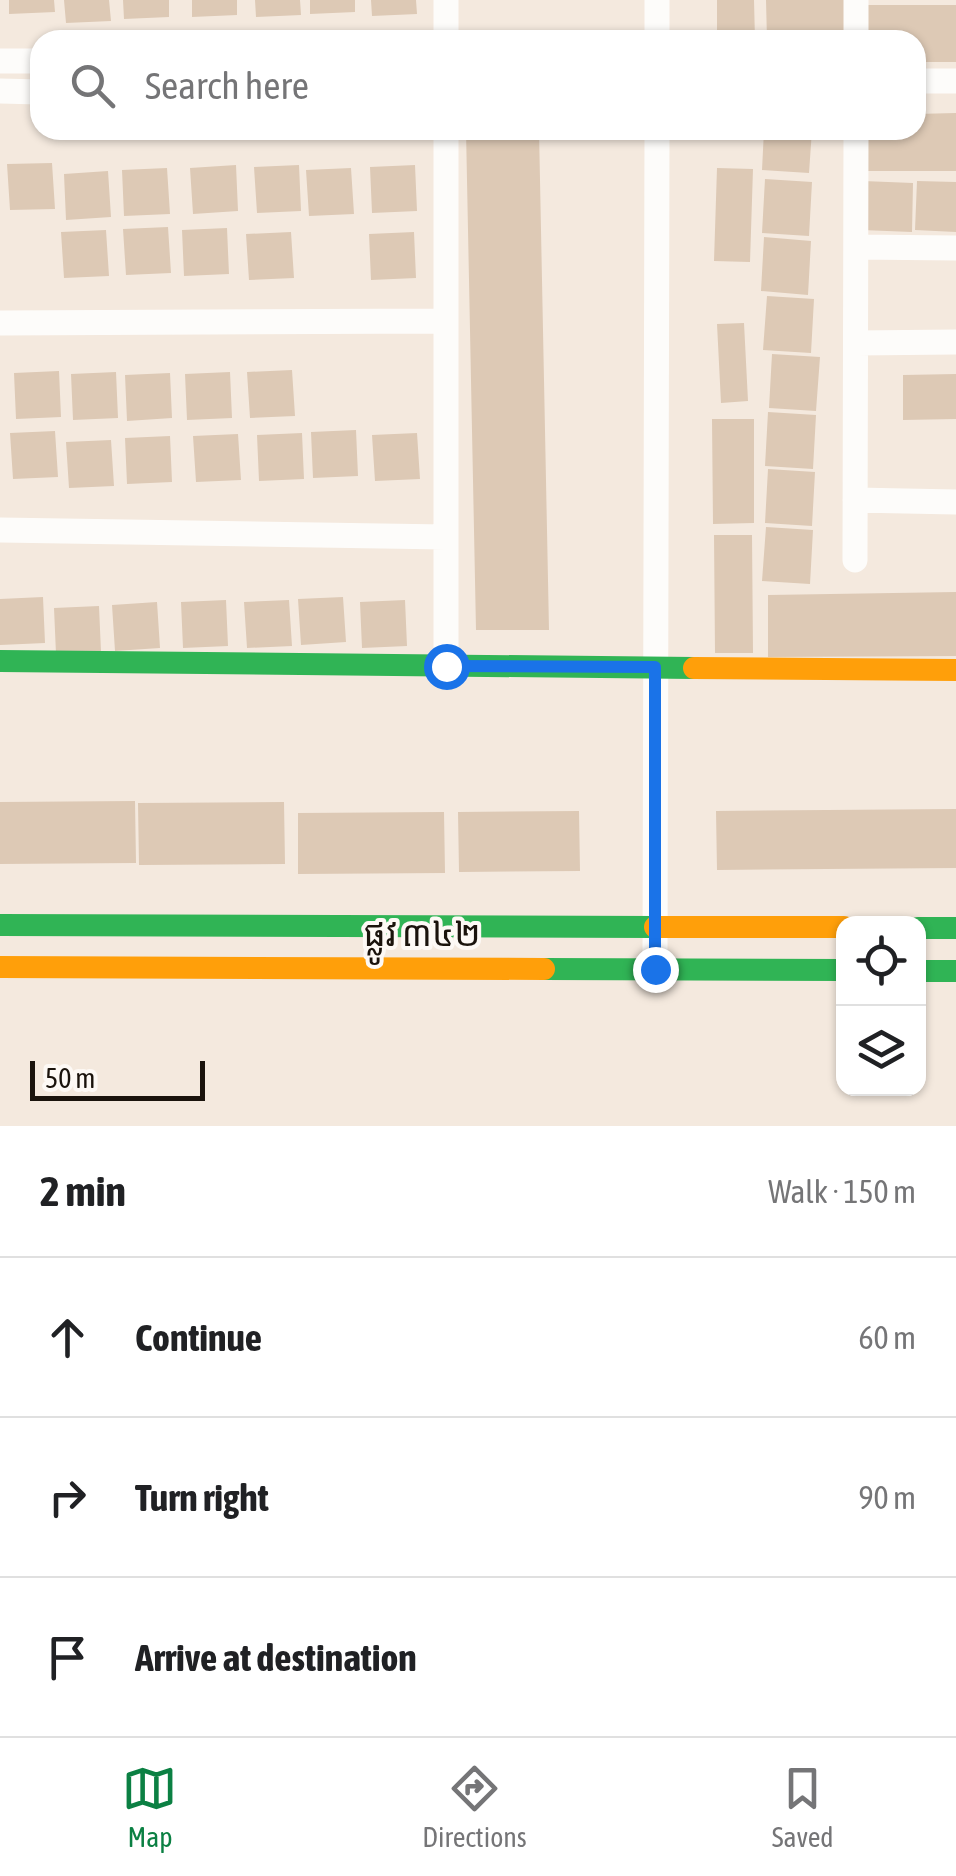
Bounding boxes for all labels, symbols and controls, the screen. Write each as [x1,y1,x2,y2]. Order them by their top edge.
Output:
search box [30,30,926,140]
icon: search [65,58,120,113]
text: Search here [145,64,309,107]
route start [424,644,470,690]
street label: ផ្លូវ ៣៤២ [363,913,481,965]
map controls [836,916,926,1096]
button: locate [836,916,926,1006]
route end [633,947,679,993]
button: layers [836,1006,926,1096]
scale bar [30,1056,205,1100]
text: 50 m [45,1062,95,1094]
text: 2 min [40,1167,126,1215]
text: Walk · 150 m [768,1173,916,1210]
icon: ahead [40,1310,95,1365]
text: Continue [135,1316,262,1359]
text: 60 m [858,1319,916,1356]
icon: right [40,1470,95,1525]
text: Turn right [135,1476,269,1519]
text: 90 m [858,1479,916,1516]
icon: arrive [40,1630,95,1685]
text: Arrive at destination [135,1636,417,1679]
tab: Map [122,1761,177,1853]
tab: Directions [422,1761,527,1853]
tab: Saved [772,1761,834,1853]

